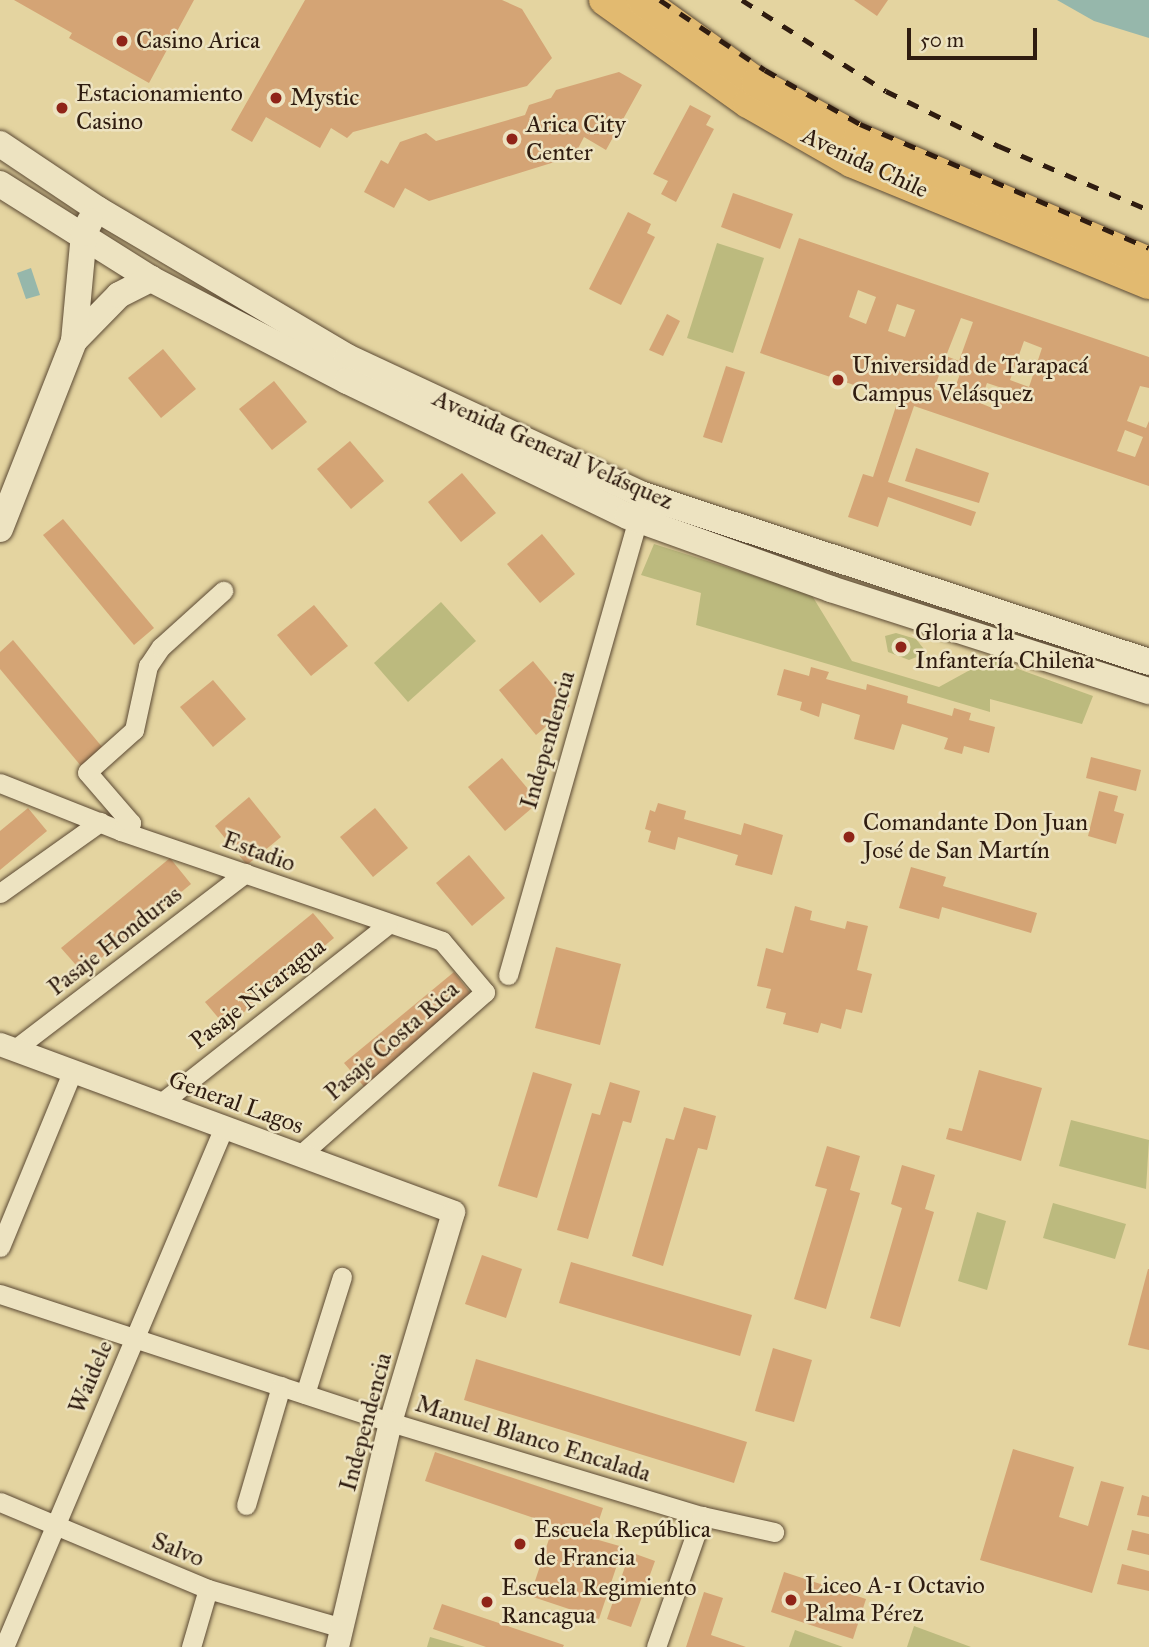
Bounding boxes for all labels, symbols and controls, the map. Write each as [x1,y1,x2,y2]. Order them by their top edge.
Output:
scale bar [911,14,1040,58]
place label: Casino Arica [136,27,260,55]
text: 50 m [920,27,964,53]
marker: Casino Arica [114,33,130,49]
place label: Estacionamiento Casino [76,80,243,136]
place label: Mystic [290,84,359,112]
marker: Mystic [268,90,284,106]
marker: Estacionamiento Casino [54,100,70,116]
place label: Arica City Center [526,111,626,167]
street label: Avenida Chile [797,121,933,205]
marker: Arica City Center [504,131,520,147]
place label: Universidad de Tarapacá Campus Velásquez [852,352,1088,408]
marker: Universidad de Tarapacá Campus Velásquez [830,372,846,388]
street label: Avenida General Velásquez [428,384,678,516]
place label: Gloria a la Infantería Chilena [915,619,1095,675]
marker: Gloria a la Infantería Chilena [893,639,909,655]
street label: Independencia [515,668,581,812]
place label: Comandante Don Juan José de San Martín [863,809,1088,865]
street label: Estadio [219,826,299,878]
marker: Comandante Don Juan José de San Martín [841,829,857,845]
street label: Pasaje Honduras [42,880,188,1002]
street label: Pasaje Nicaragua [185,932,331,1056]
street label: Pasaje Costa Rica [319,975,465,1107]
street label: General Lagos [165,1065,307,1141]
street label: Waidele [63,1336,119,1418]
street label: Independencia [334,1350,398,1494]
street label: Manuel Blanco Encalada [412,1389,654,1489]
place label: Escuela República de Francia [534,1516,711,1572]
street label: Salvo [148,1527,208,1573]
marker: Escuela República de Francia [512,1536,528,1552]
place label: Liceo A-1 Octavio Palma Pérez [805,1572,985,1628]
place label: Escuela Regimiento Rancagua [501,1574,696,1630]
marker: Liceo A-1 Octavio Palma Pérez [783,1592,799,1608]
marker: Escuela Regimiento Rancagua [479,1594,495,1610]

